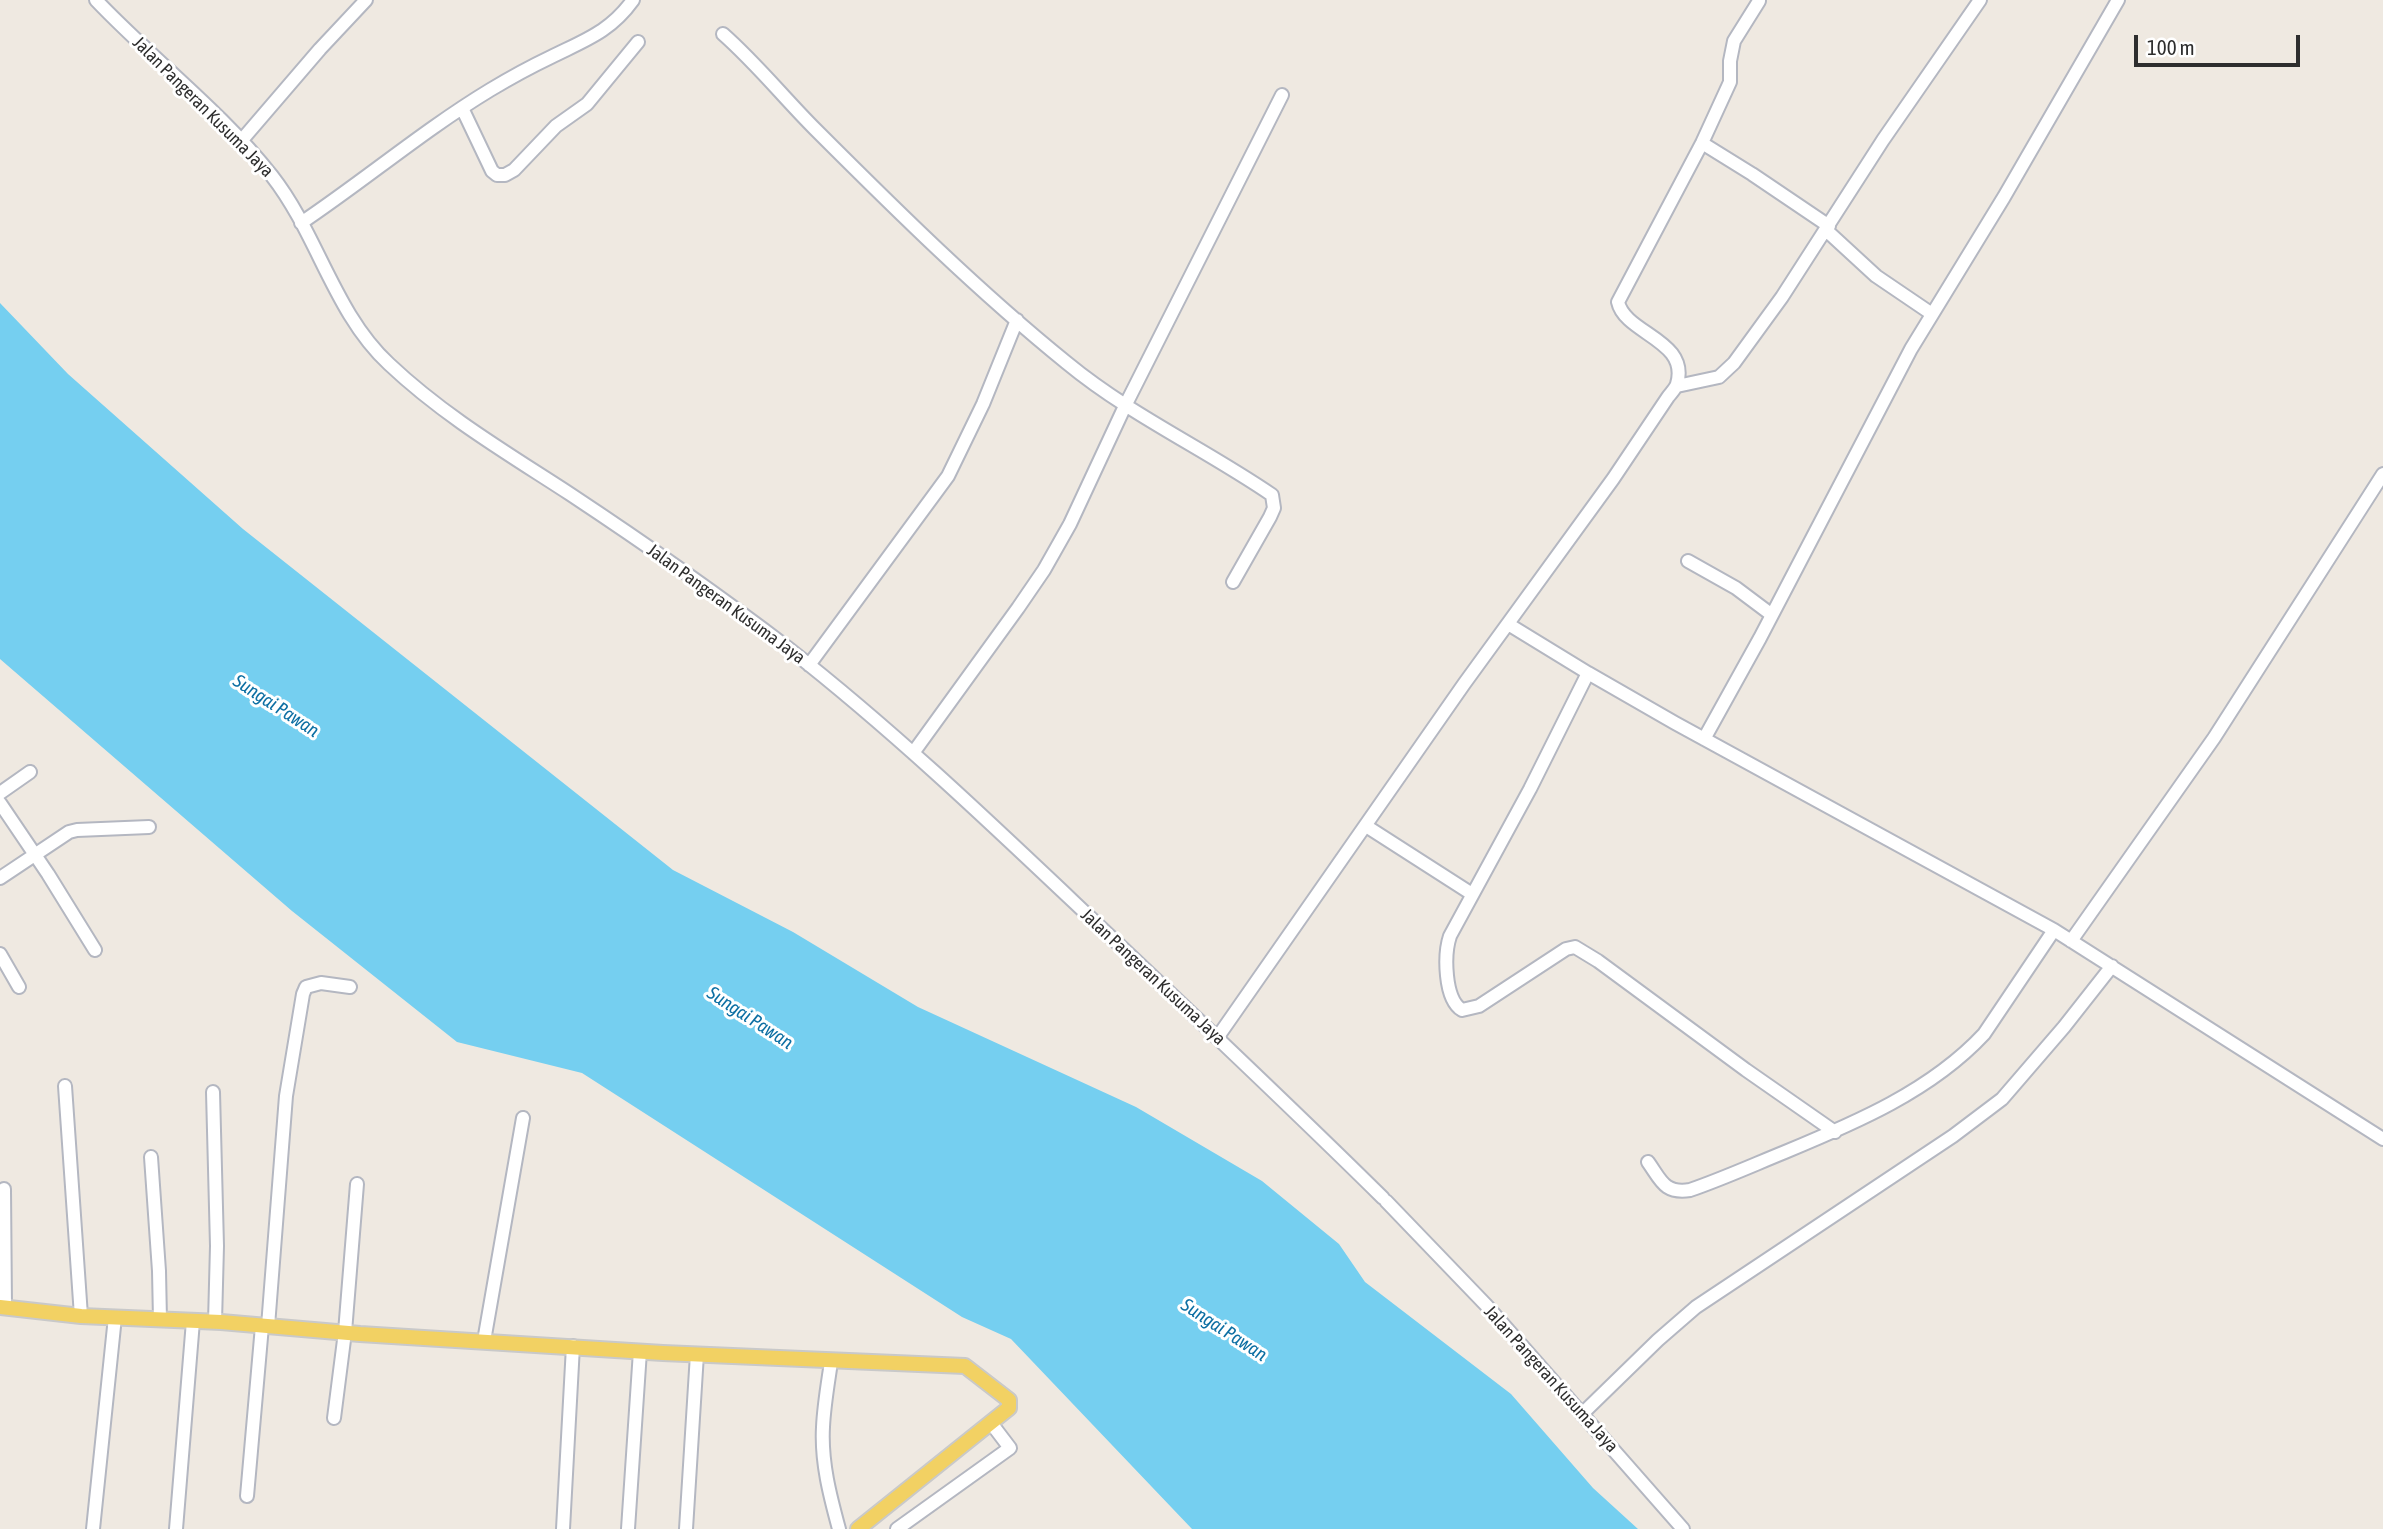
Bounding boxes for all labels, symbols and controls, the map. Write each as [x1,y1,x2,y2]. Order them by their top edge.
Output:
scale bar [2138,21,2304,65]
street label: Jalan Pangeran Kusuma Jaya [128,32,278,182]
text: 100 m [2147,35,2195,59]
street label: Jalan Pangeran Kusuma Jaya [643,539,809,669]
water label: Sungai Pawan [229,670,323,742]
street label: Jalan Pangeran Kusuma Jaya [1076,904,1230,1050]
water label: Sungai Pawan [703,982,797,1054]
water label: Sungai Pawan [1177,1294,1271,1366]
street label: Jalan Pangeran Kusuma Jaya [1479,1301,1623,1457]

